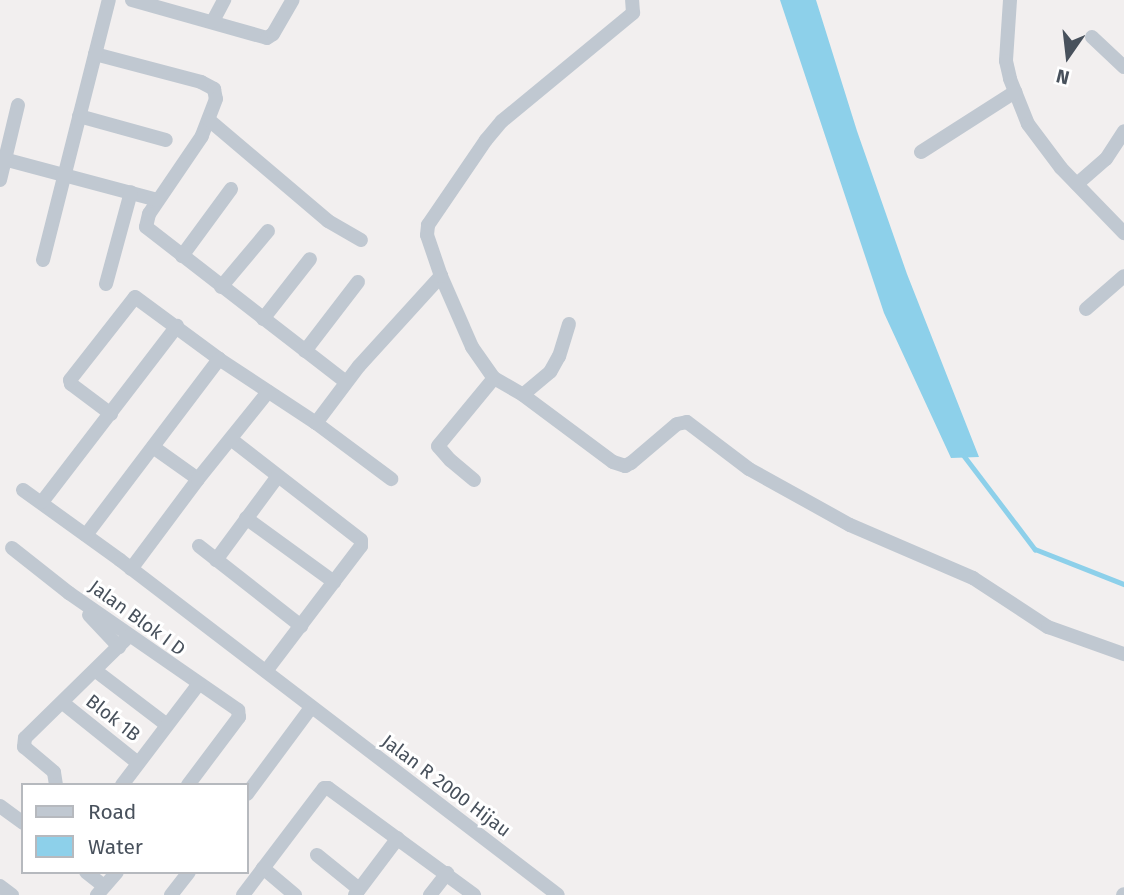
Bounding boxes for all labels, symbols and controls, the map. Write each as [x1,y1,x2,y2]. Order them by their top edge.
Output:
north arrow [1033,21,1103,91]
text: N [1054,64,1072,90]
street label: Jalan Blok I D [84,575,190,661]
street label: Blok 1B [81,690,145,746]
street label: Jalan R 2000 Hijau [377,730,515,842]
legend [21,783,248,874]
text: Road [88,799,136,825]
text: Water [88,834,143,860]

